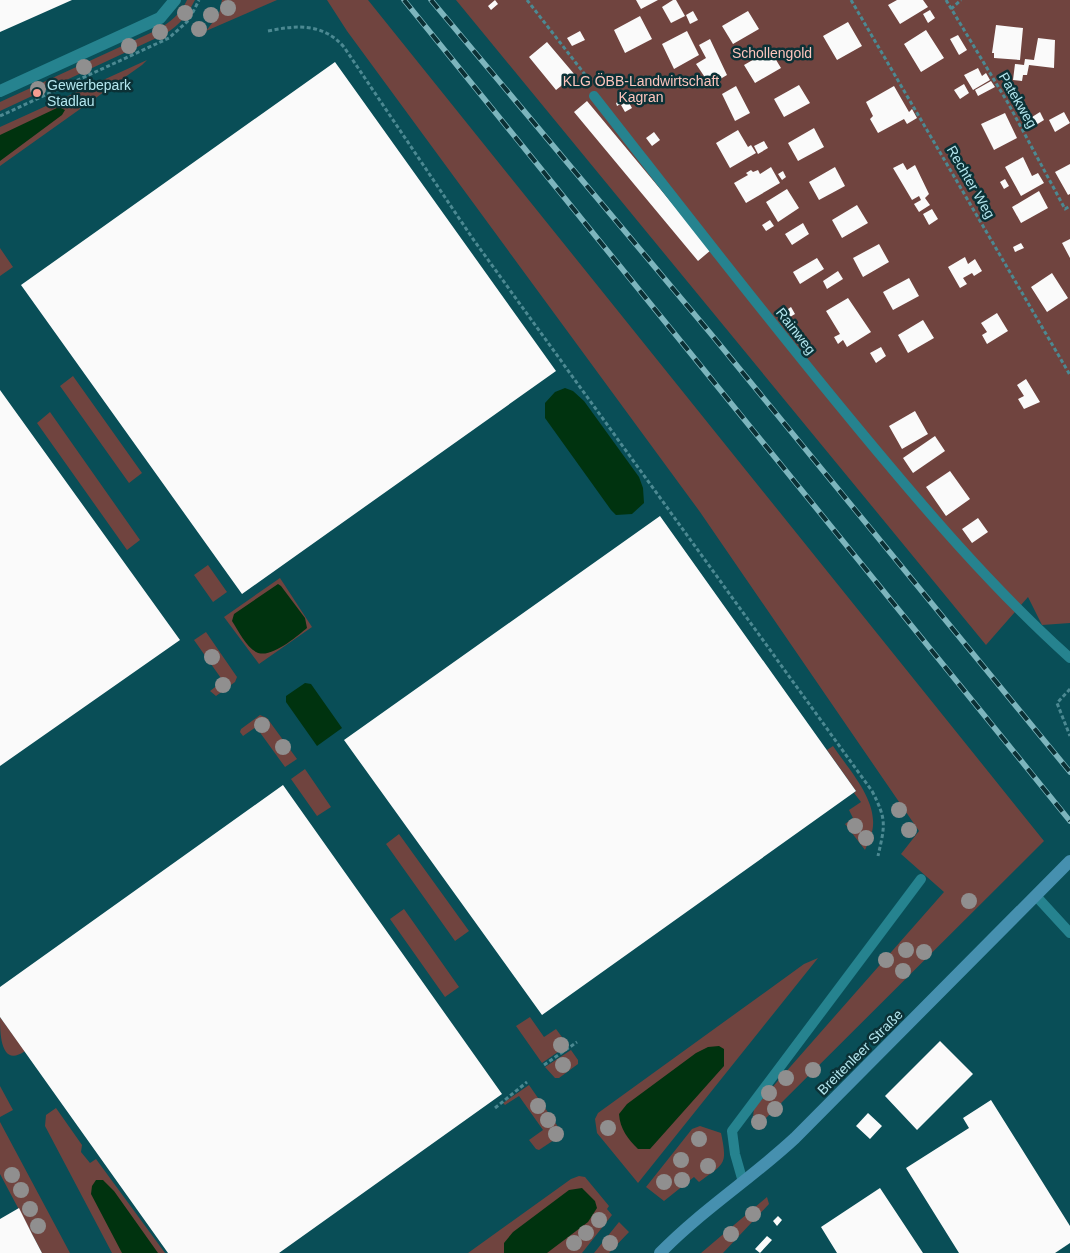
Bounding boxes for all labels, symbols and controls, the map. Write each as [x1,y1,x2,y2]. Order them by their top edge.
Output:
park label: Schollengold [732,45,812,61]
street label: Patekweg [996,69,1040,131]
park label: KLG ÖBB-Landwirtschaft Kagran [563,72,719,105]
place label: Gewerbepark Stadlau [47,77,132,109]
marker: Gewerbepark Stadlau [31,87,43,99]
street label: Rechter Weg [944,143,998,221]
street label: Rainweg [773,305,819,357]
street label: Breitenleer Straße [814,1006,906,1098]

